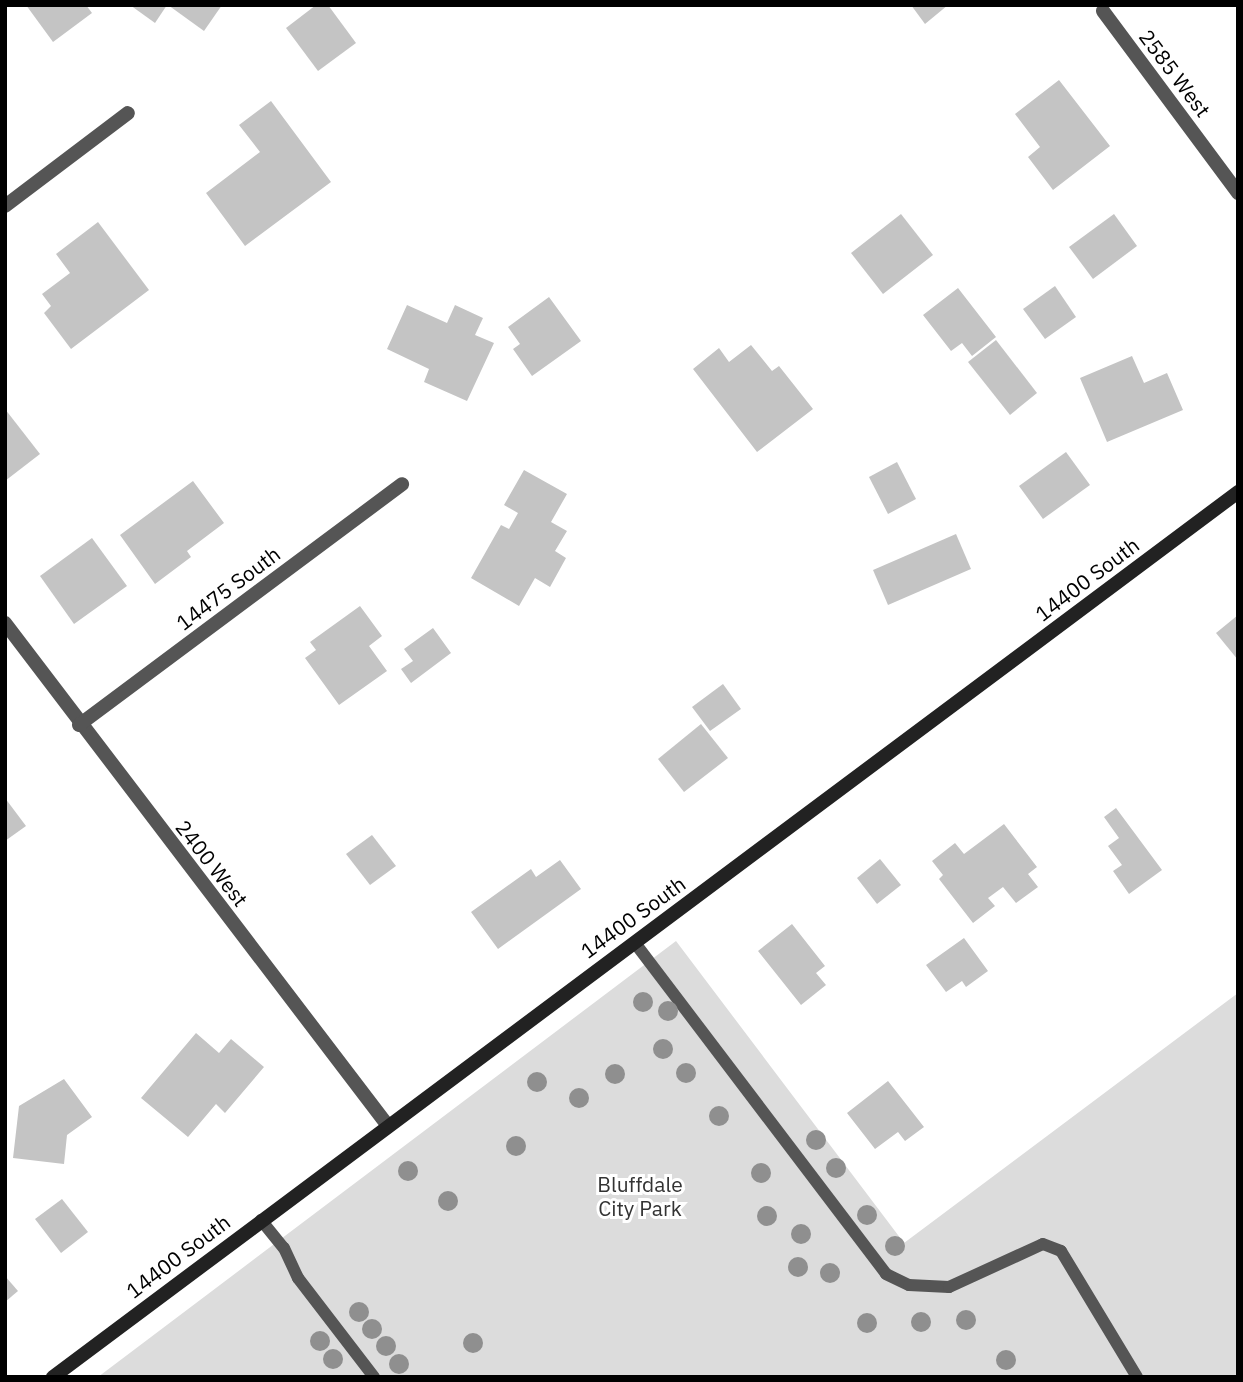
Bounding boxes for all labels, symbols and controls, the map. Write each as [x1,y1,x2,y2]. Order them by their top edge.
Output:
street label: 2585 West [1134,24,1216,122]
street label: 14400 South [1030,532,1144,626]
street label: 14475 South [171,541,285,635]
street label: 2400 West [170,815,254,911]
street label: 14400 South [576,871,690,963]
park label: Bluffdale City Park [597,1171,683,1221]
street label: 14400 South [121,1209,235,1303]

